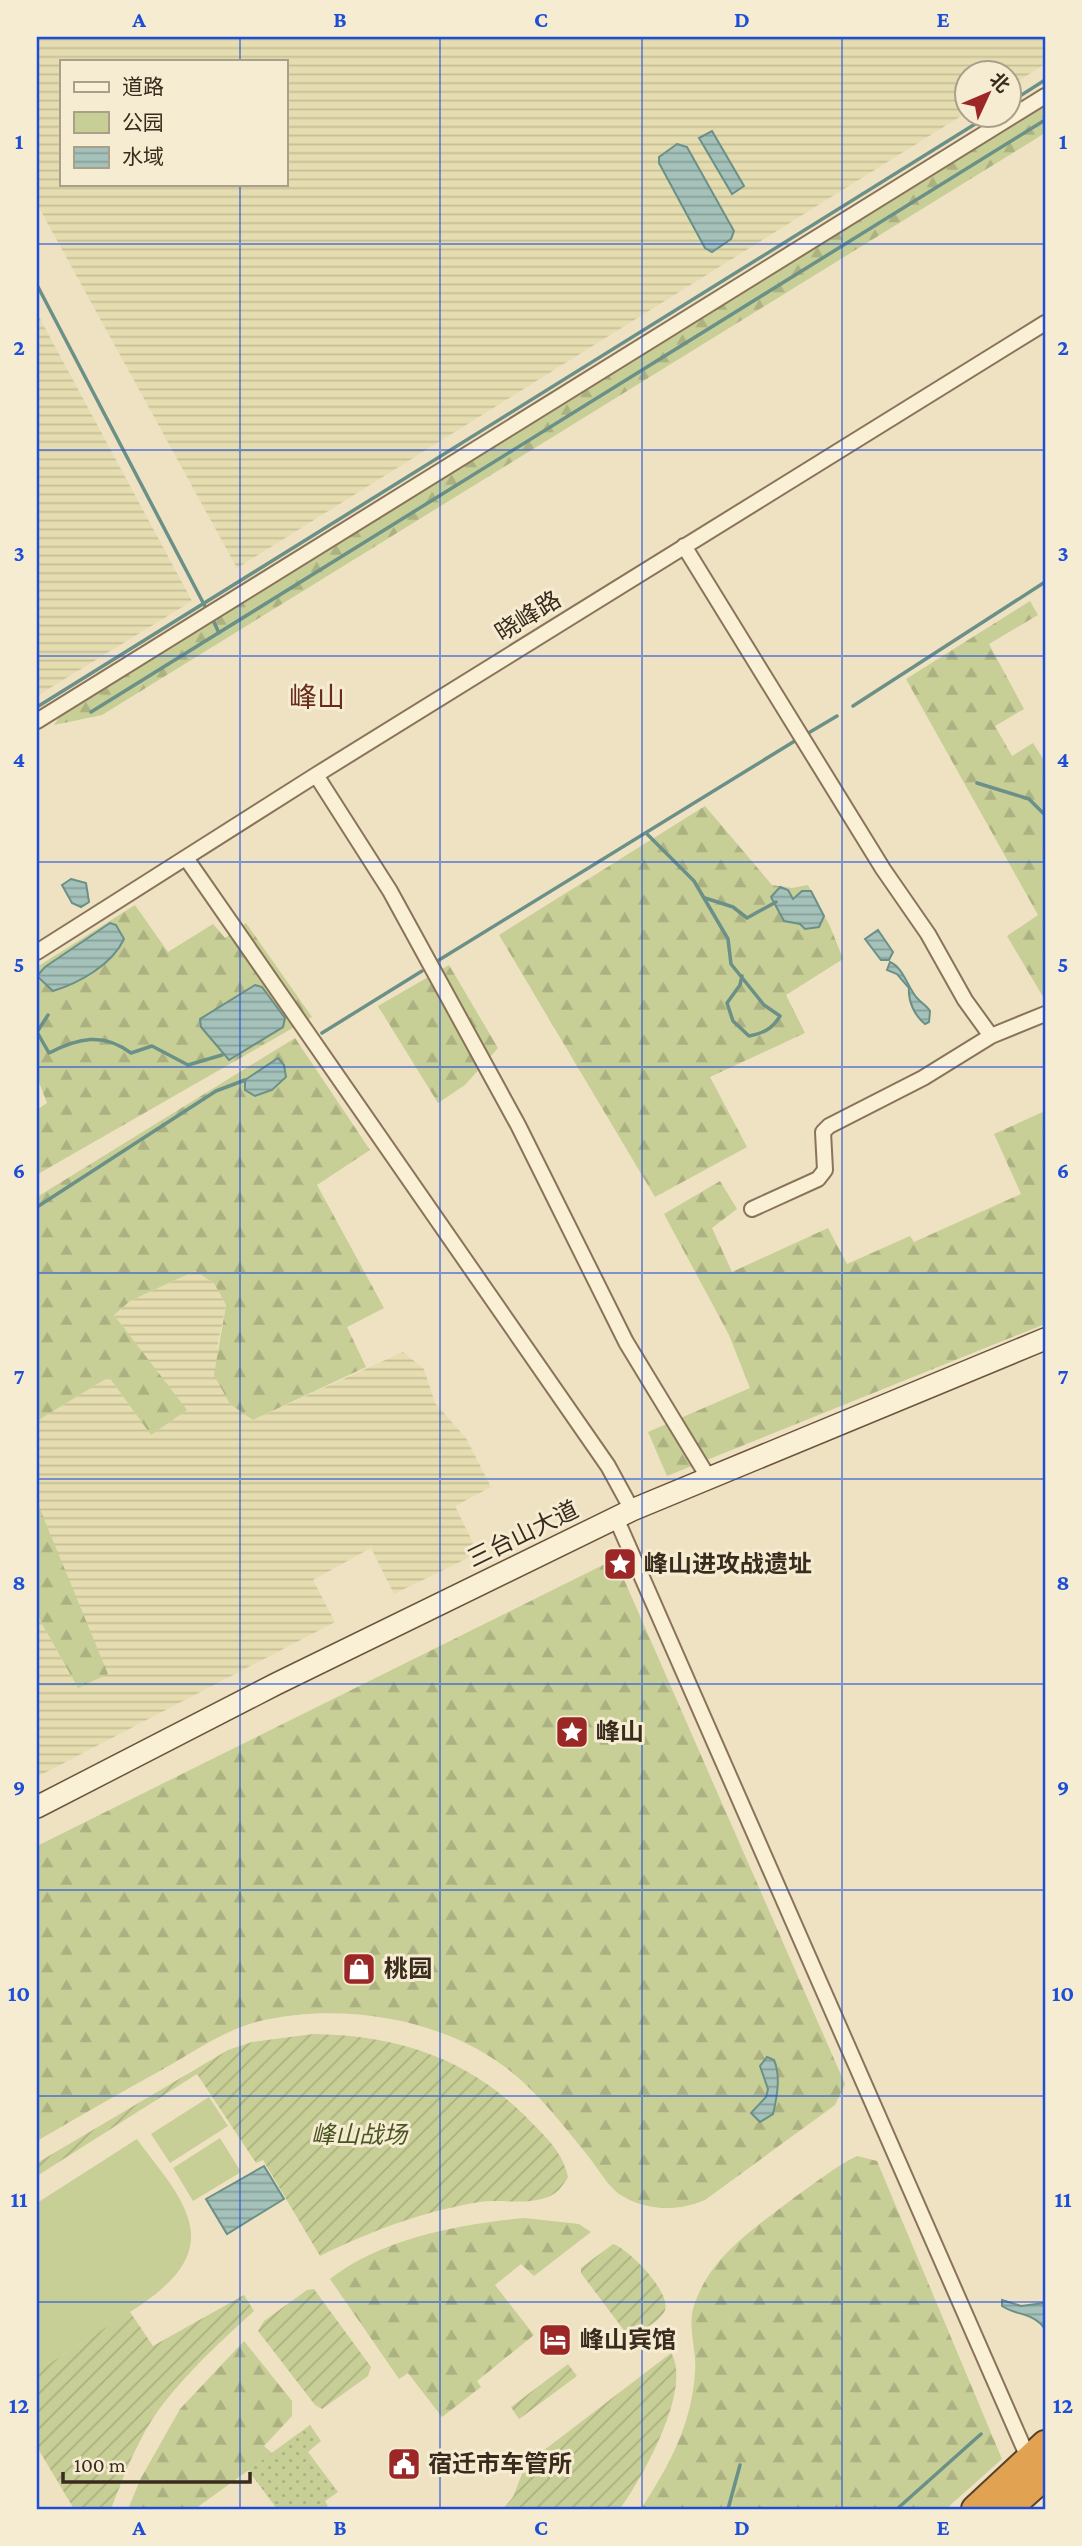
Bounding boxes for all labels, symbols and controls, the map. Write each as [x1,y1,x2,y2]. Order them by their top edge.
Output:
text: A [131,6,146,32]
text: B [333,6,347,32]
text: C [534,6,548,32]
text: D [734,6,750,32]
text: E [936,6,950,32]
legend [60,60,287,186]
north arrow [953,60,1023,130]
text: 北 [986,68,1014,97]
text: 道路 [122,75,164,99]
text: 公园 [122,111,164,135]
text: 1 [15,128,24,154]
text: 1 [1059,128,1068,154]
text: 水域 [122,145,164,169]
text: 2 [13,334,25,360]
text: 2 [1057,334,1069,360]
text: 3 [13,540,25,566]
text: 3 [1057,540,1069,566]
street label: 晓峰路 [490,585,565,646]
district label: 峰山 [289,682,345,713]
text: 4 [13,746,25,772]
text: 4 [1057,746,1069,772]
text: 5 [13,951,25,977]
text: 5 [1057,951,1069,977]
text: 6 [13,1157,25,1183]
text: 6 [1057,1157,1069,1183]
text: 7 [13,1363,25,1389]
text: 7 [1057,1363,1069,1389]
street label: 三台山大道 [463,1495,583,1572]
place icon: 峰山进攻战遗址 [601,1545,639,1583]
place label: 峰山进攻战遗址 [644,1550,812,1577]
text: 8 [12,1569,26,1595]
text: 8 [1056,1569,1070,1595]
place icon: 峰山 [553,1713,591,1751]
place label: 峰山 [596,1718,644,1745]
text: 9 [13,1774,25,1800]
text: 9 [1057,1774,1069,1800]
shop icon: 桃园 [340,1950,378,1988]
place label: 桃园 [384,1955,432,1982]
text: 10 [8,1980,30,2006]
text: 10 [1052,1980,1074,2006]
park label: 峰山战场 [311,2121,409,2148]
text: 11 [10,2186,28,2212]
text: 11 [1054,2186,1072,2212]
hotel icon: 峰山宾馆 [536,2321,574,2359]
place label: 峰山宾馆 [580,2326,676,2353]
text: 12 [9,2392,29,2418]
text: 12 [1053,2392,1073,2418]
scale bar [63,2441,250,2485]
public building icon: 宿迁市车管所 [385,2445,423,2483]
place label: 宿迁市车管所 [428,2450,572,2477]
text: 100 m [74,2453,126,2477]
text: A [131,2514,146,2540]
text: B [333,2514,347,2540]
text: C [534,2514,548,2540]
text: D [734,2514,750,2540]
text: E [936,2514,950,2540]

